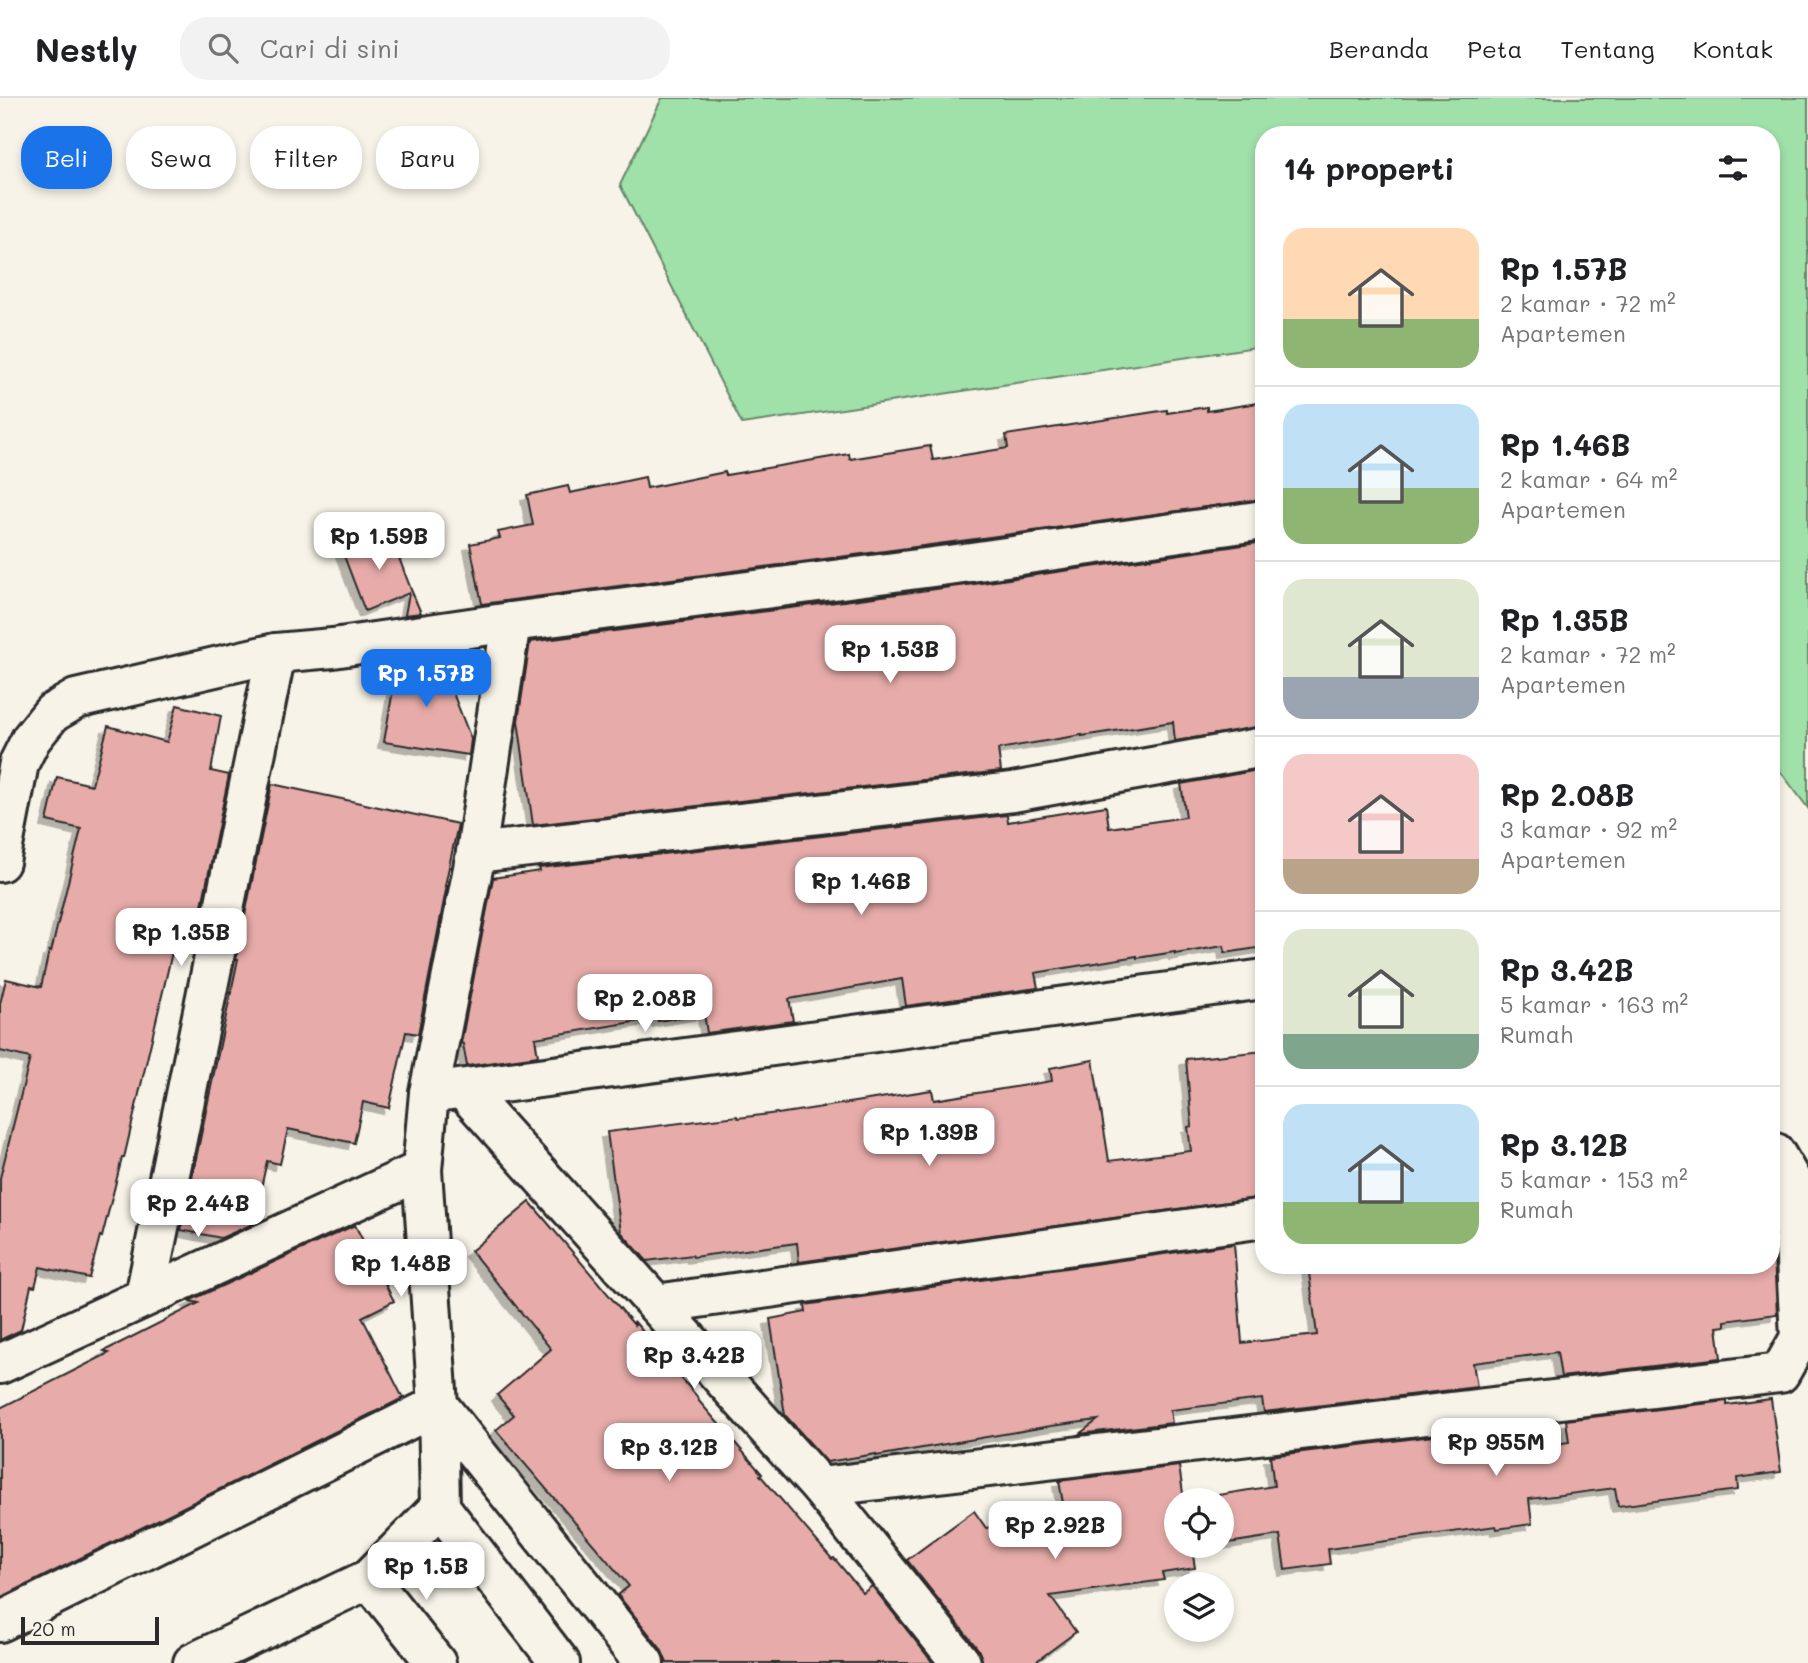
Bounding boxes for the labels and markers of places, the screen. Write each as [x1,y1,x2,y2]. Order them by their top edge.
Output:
pin: Rp 1.59B [307,512,451,572]
pin: Rp 1.53B [818,626,962,685]
pin: Rp 1.57B [354,650,498,709]
pin: Rp 1.46B [789,858,933,917]
pin: Rp 1.35B [109,908,253,968]
pin: Rp 2.08B [573,974,717,1034]
pin: Rp 1.39B [857,1108,1001,1168]
pin: Rp 2.44B [126,1180,270,1239]
pin: Rp 1.48B [329,1240,473,1299]
pin: Rp 3.42B [622,1332,766,1391]
pin: Rp 955M [1431,1418,1561,1478]
pin: Rp 3.12B [597,1424,741,1483]
pin: Rp 2.92B [983,1502,1127,1561]
pin: Rp 1.5B [361,1542,491,1602]

